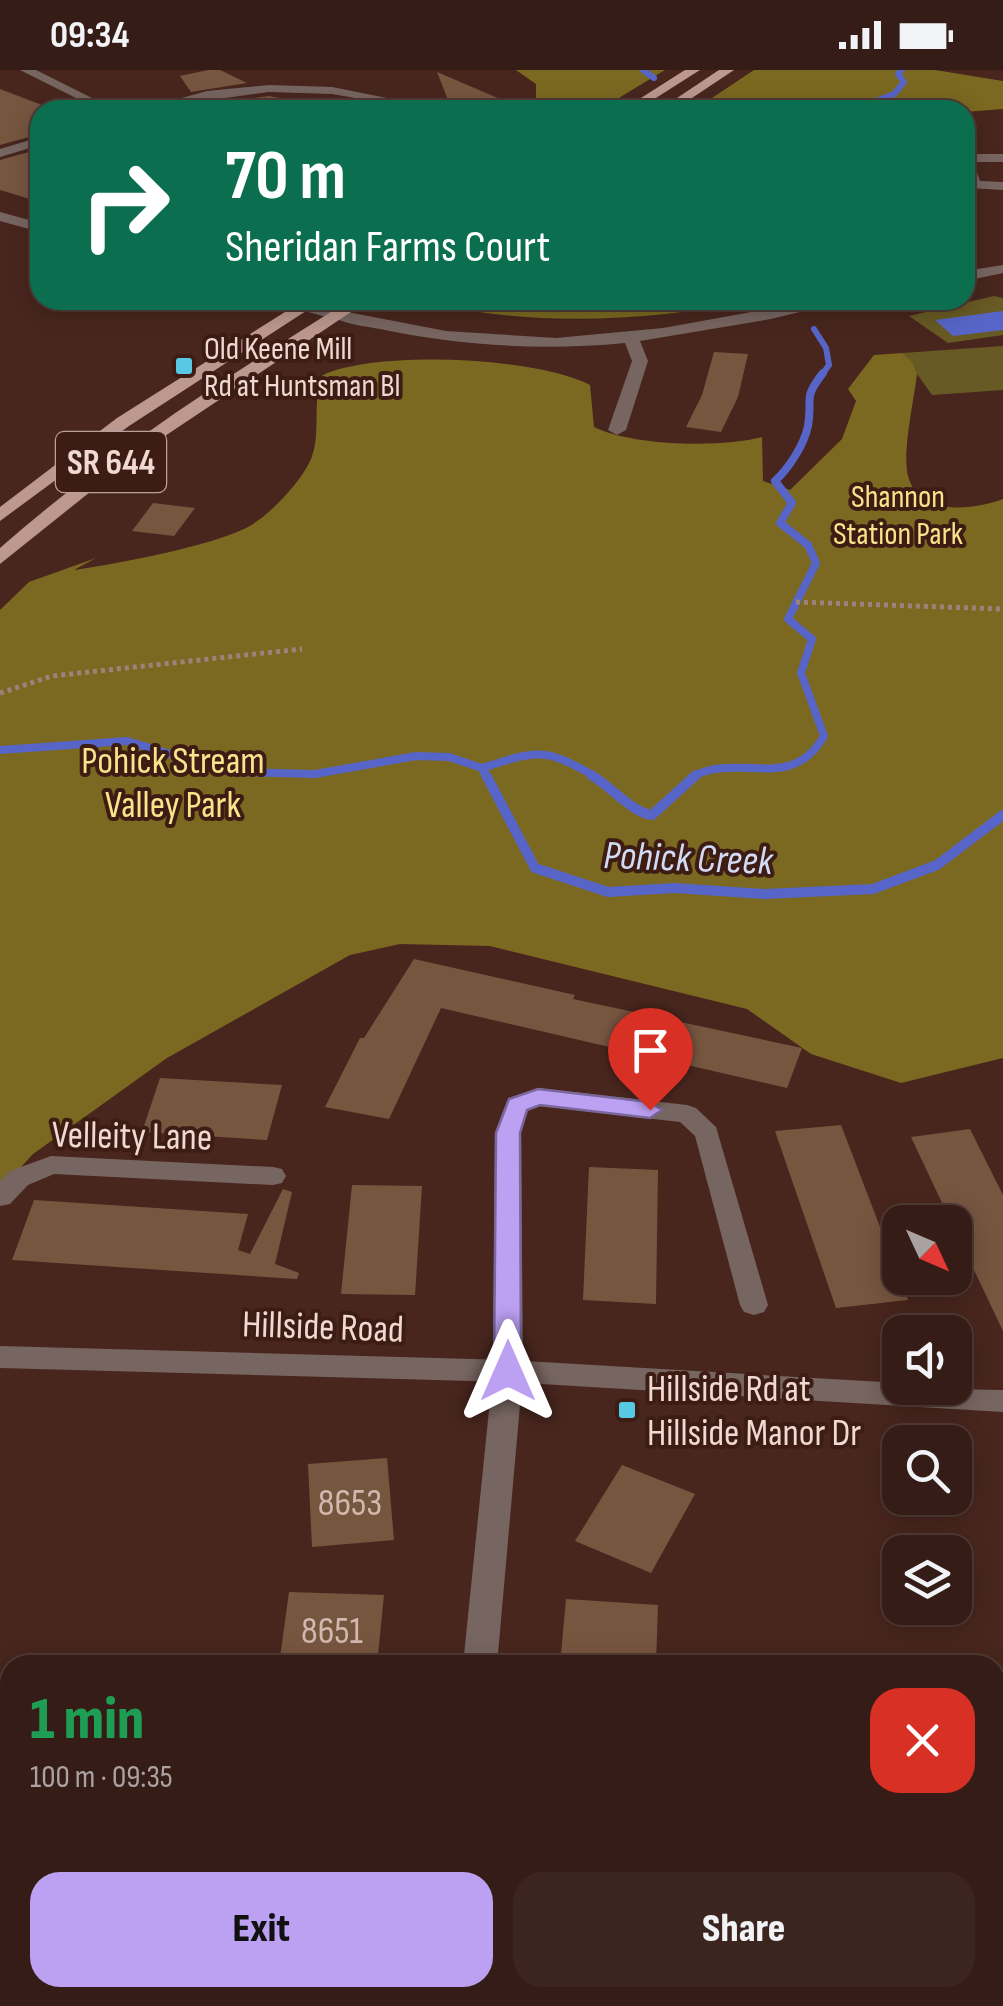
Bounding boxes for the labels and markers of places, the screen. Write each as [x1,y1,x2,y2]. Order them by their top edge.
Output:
place label: Old Keene Mill Rd at Huntsman Bl [204,330,400,406]
marker: Old Keene Mill Rd at Huntsman Bl [173,355,195,377]
pin [608,1008,693,1111]
place label: Hillside Rd at Hillside Manor Dr [647,1367,861,1456]
marker: Hillside Rd at Hillside Manor Dr [616,1399,638,1421]

